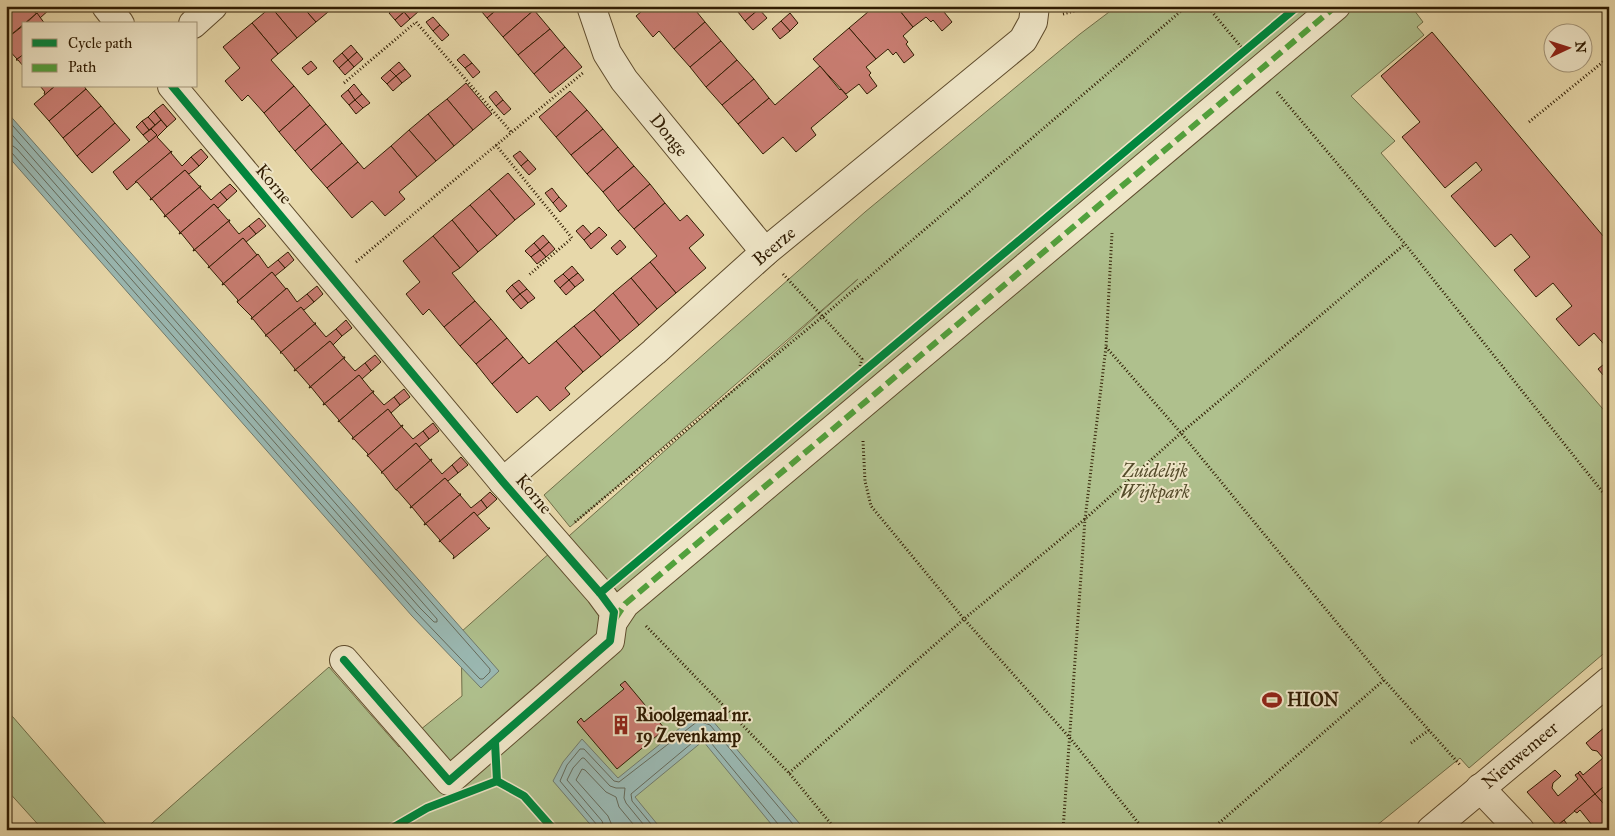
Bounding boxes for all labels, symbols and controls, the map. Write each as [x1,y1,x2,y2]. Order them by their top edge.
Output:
legend [22,22,198,88]
north arrow [1542,22,1592,72]
text: Cycle path [68,34,133,52]
text: N [1572,41,1589,54]
text: Path [68,58,97,76]
street label: Donge [644,109,693,162]
street label: Korne [251,159,297,209]
street label: Beerze [748,222,800,270]
park label: Zuidelijk Wijkpark [1120,460,1190,504]
street label: Korne [511,469,557,519]
sports icon: HION [1261,689,1283,711]
place label: HION [1287,689,1340,711]
place label: Rioolgemaal nr. 19 Zevenkamp [636,704,752,748]
building icon: Rioolgemaal nr. 19 Zevenkamp [610,714,632,736]
street label: Nieuwemeer [1477,717,1563,793]

